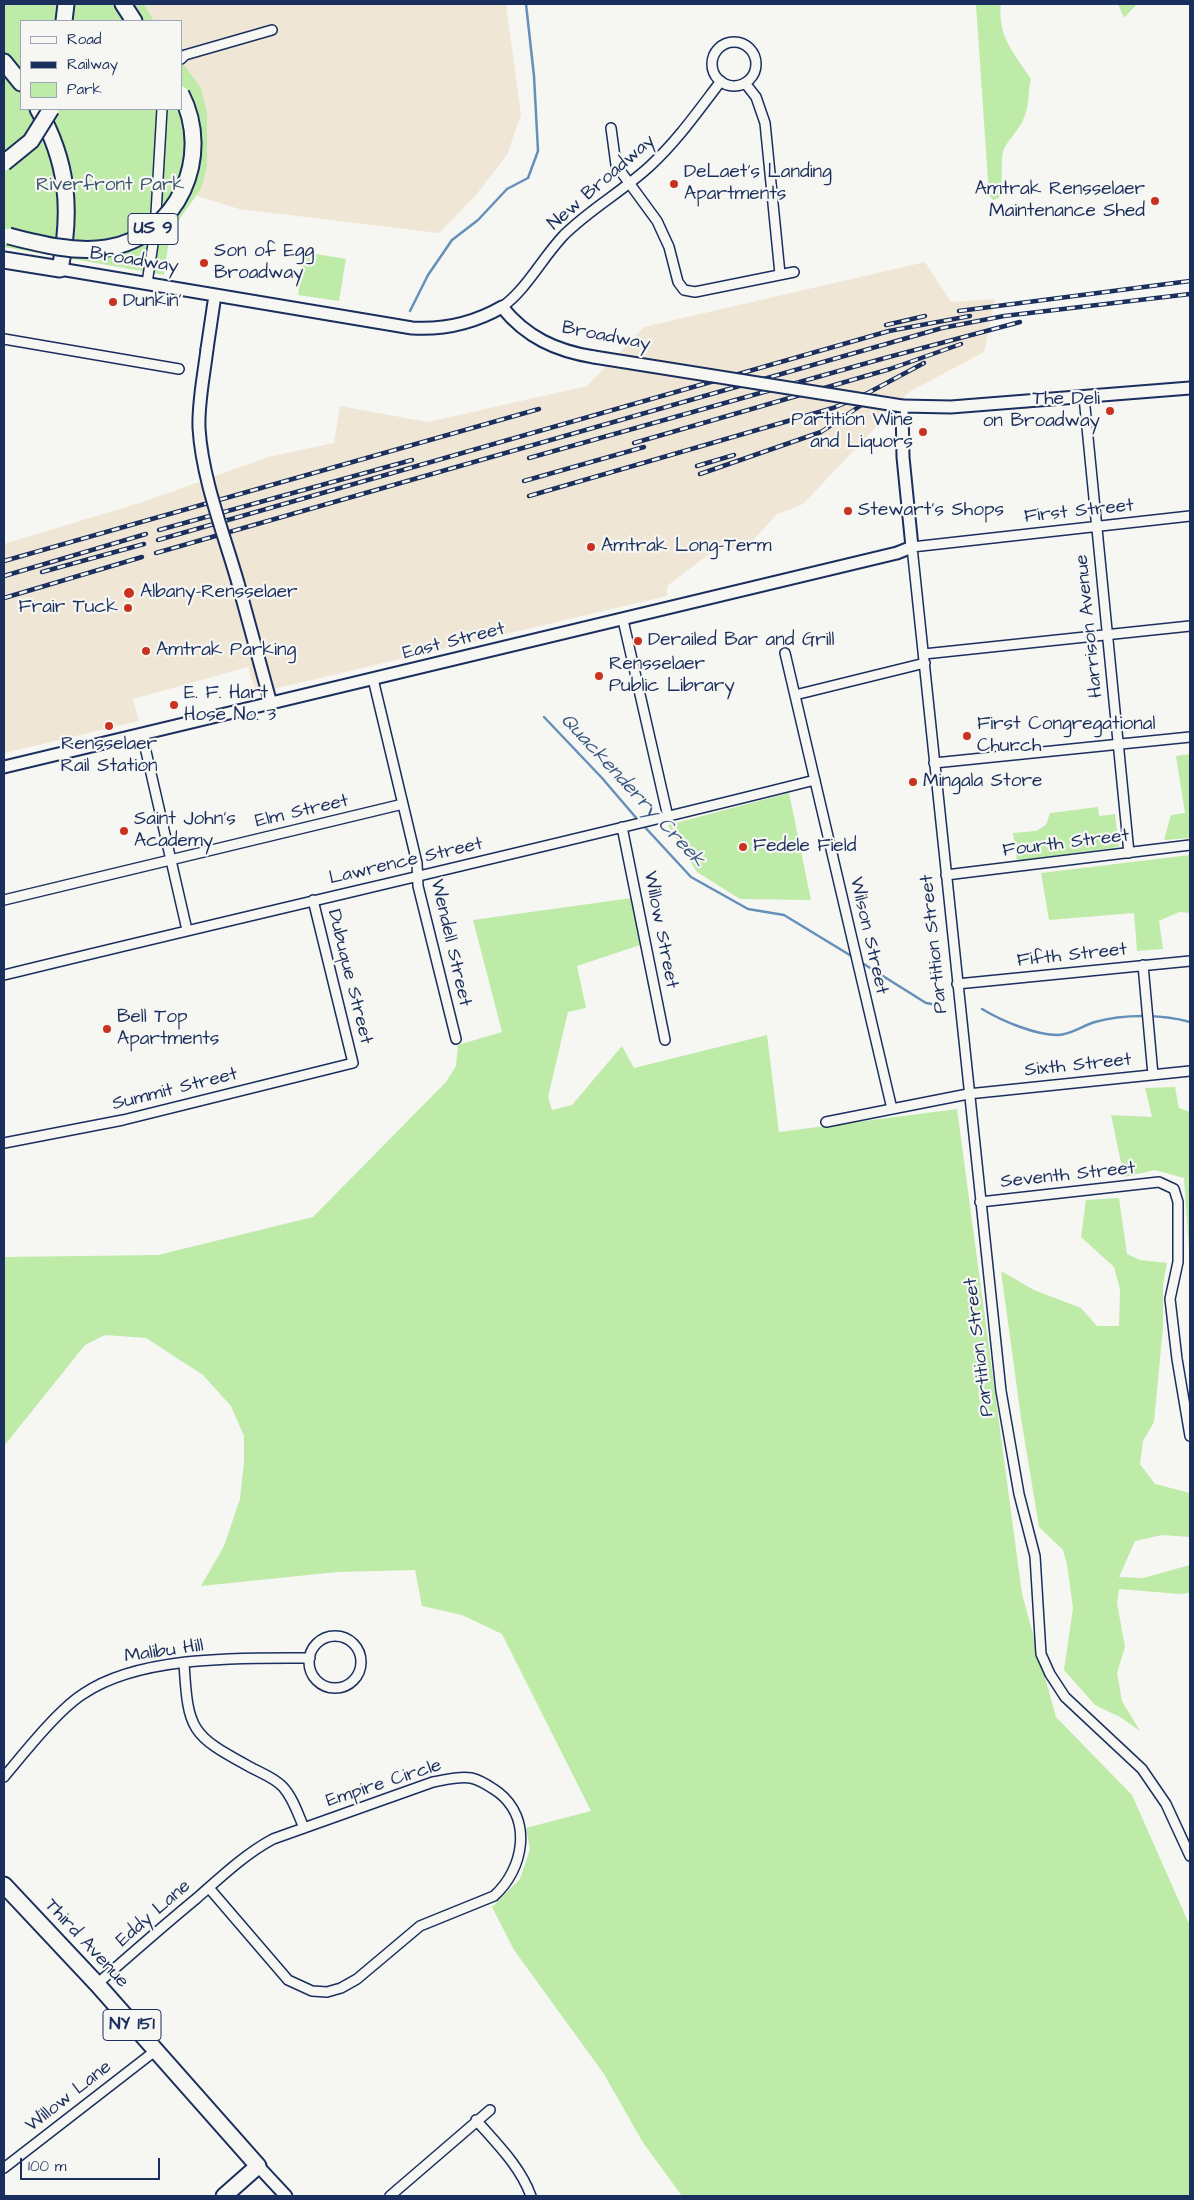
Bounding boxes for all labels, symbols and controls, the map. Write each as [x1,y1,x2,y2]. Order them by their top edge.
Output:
legend [20,20,182,110]
text: Road [67,29,101,50]
text: Railway [67,54,118,75]
text: Park [67,79,102,100]
street label: New Broadway [544,130,660,236]
place label: DeLaet's Landing Apartments [684,162,832,206]
park label: Riverfront Park [36,175,184,197]
marker: DeLaet's Landing Apartments [668,178,680,190]
place label: Amtrak Rensselaer Maintenance Shed [975,179,1145,223]
marker: Amtrak Rensselaer Maintenance Shed [1149,195,1161,207]
road number: US 9 [128,213,178,244]
place label: Son of Egg Broadway [214,241,314,285]
street label: Broadway [88,243,180,279]
marker: Son of Egg Broadway [198,257,210,269]
place label: Dunkin' [123,291,182,313]
marker: Dunkin' [107,296,119,308]
street label: Broadway [560,317,652,357]
place label: The Deli on Broadway [983,389,1100,433]
marker: The Deli on Broadway [1104,405,1116,417]
place label: Partition Wine and Liquors [791,410,913,454]
marker: Partition Wine and Liquors [917,426,929,438]
street label: First Street [1023,495,1135,529]
place label: Stewart's Shops [858,500,1004,522]
marker: Stewart's Shops [842,505,854,517]
place label: Amtrak Long-Term [601,536,771,558]
marker: Amtrak Long-Term [585,541,597,553]
street label: Harrison Avenue [1071,553,1109,699]
place label: Albany-Rensselaer [140,582,297,604]
marker: Albany-Rensselaer [122,586,136,600]
place label: Frair Tuck [19,597,118,619]
marker: Frair Tuck [122,602,134,614]
street label: East Street [401,618,507,666]
place label: Derailed Bar and Grill [648,630,835,652]
marker: Derailed Bar and Grill [632,635,644,647]
place label: Amtrak Parking [156,640,296,662]
marker: Amtrak Parking [140,645,152,657]
place label: Rensselaer Public Library [609,654,735,698]
marker: Rensselaer Public Library [593,670,605,682]
place label: E. F. Hart Hose No. 3 [184,683,276,727]
marker: E. F. Hart Hose No. 3 [168,699,180,711]
water label: Quackenderry Creek [554,709,710,873]
place label: First Congregational Church [977,714,1155,758]
marker: Rensselaer Rail Station [103,720,115,732]
marker: First Congregational Church [961,730,973,742]
place label: Rensselaer Rail Station [61,734,157,778]
place label: Mingala Store [923,771,1042,793]
marker: Mingala Store [907,776,919,788]
street label: Elm Street [253,790,351,834]
place label: Saint John's Academy [134,809,236,853]
marker: Saint John's Academy [118,825,130,837]
street label: Fourth Street [1001,825,1131,863]
street label: Lawrence Street [327,833,485,891]
place label: Fedele Field [753,836,856,858]
marker: Fedele Field [737,841,749,853]
street label: Willow Street [637,869,683,991]
street label: Partition Street [916,873,954,1015]
street label: Wilson Street [843,875,893,997]
street label: Wendell Street [424,877,476,1009]
street label: Dubuque Street [321,907,377,1047]
street label: Fifth Street [1016,939,1128,973]
place label: Bell Top Apartments [117,1007,219,1051]
marker: Bell Top Apartments [101,1023,113,1035]
street label: Sixth Street [1023,1049,1133,1083]
street label: Summit Street [110,1063,240,1117]
street label: Seventh Street [999,1158,1137,1194]
street label: Partition Street [960,1276,1000,1418]
street label: Malibu Hill [123,1635,205,1669]
street label: Empire Circle [323,1755,445,1813]
street label: Eddy Lane [112,1875,196,1953]
street label: Third Avenue [39,1895,133,1993]
road number: NY 151 [103,2010,161,2040]
street label: Willow Lane [21,2056,117,2138]
scale bar [22,2148,162,2180]
text: 100 m [28,2156,67,2177]

